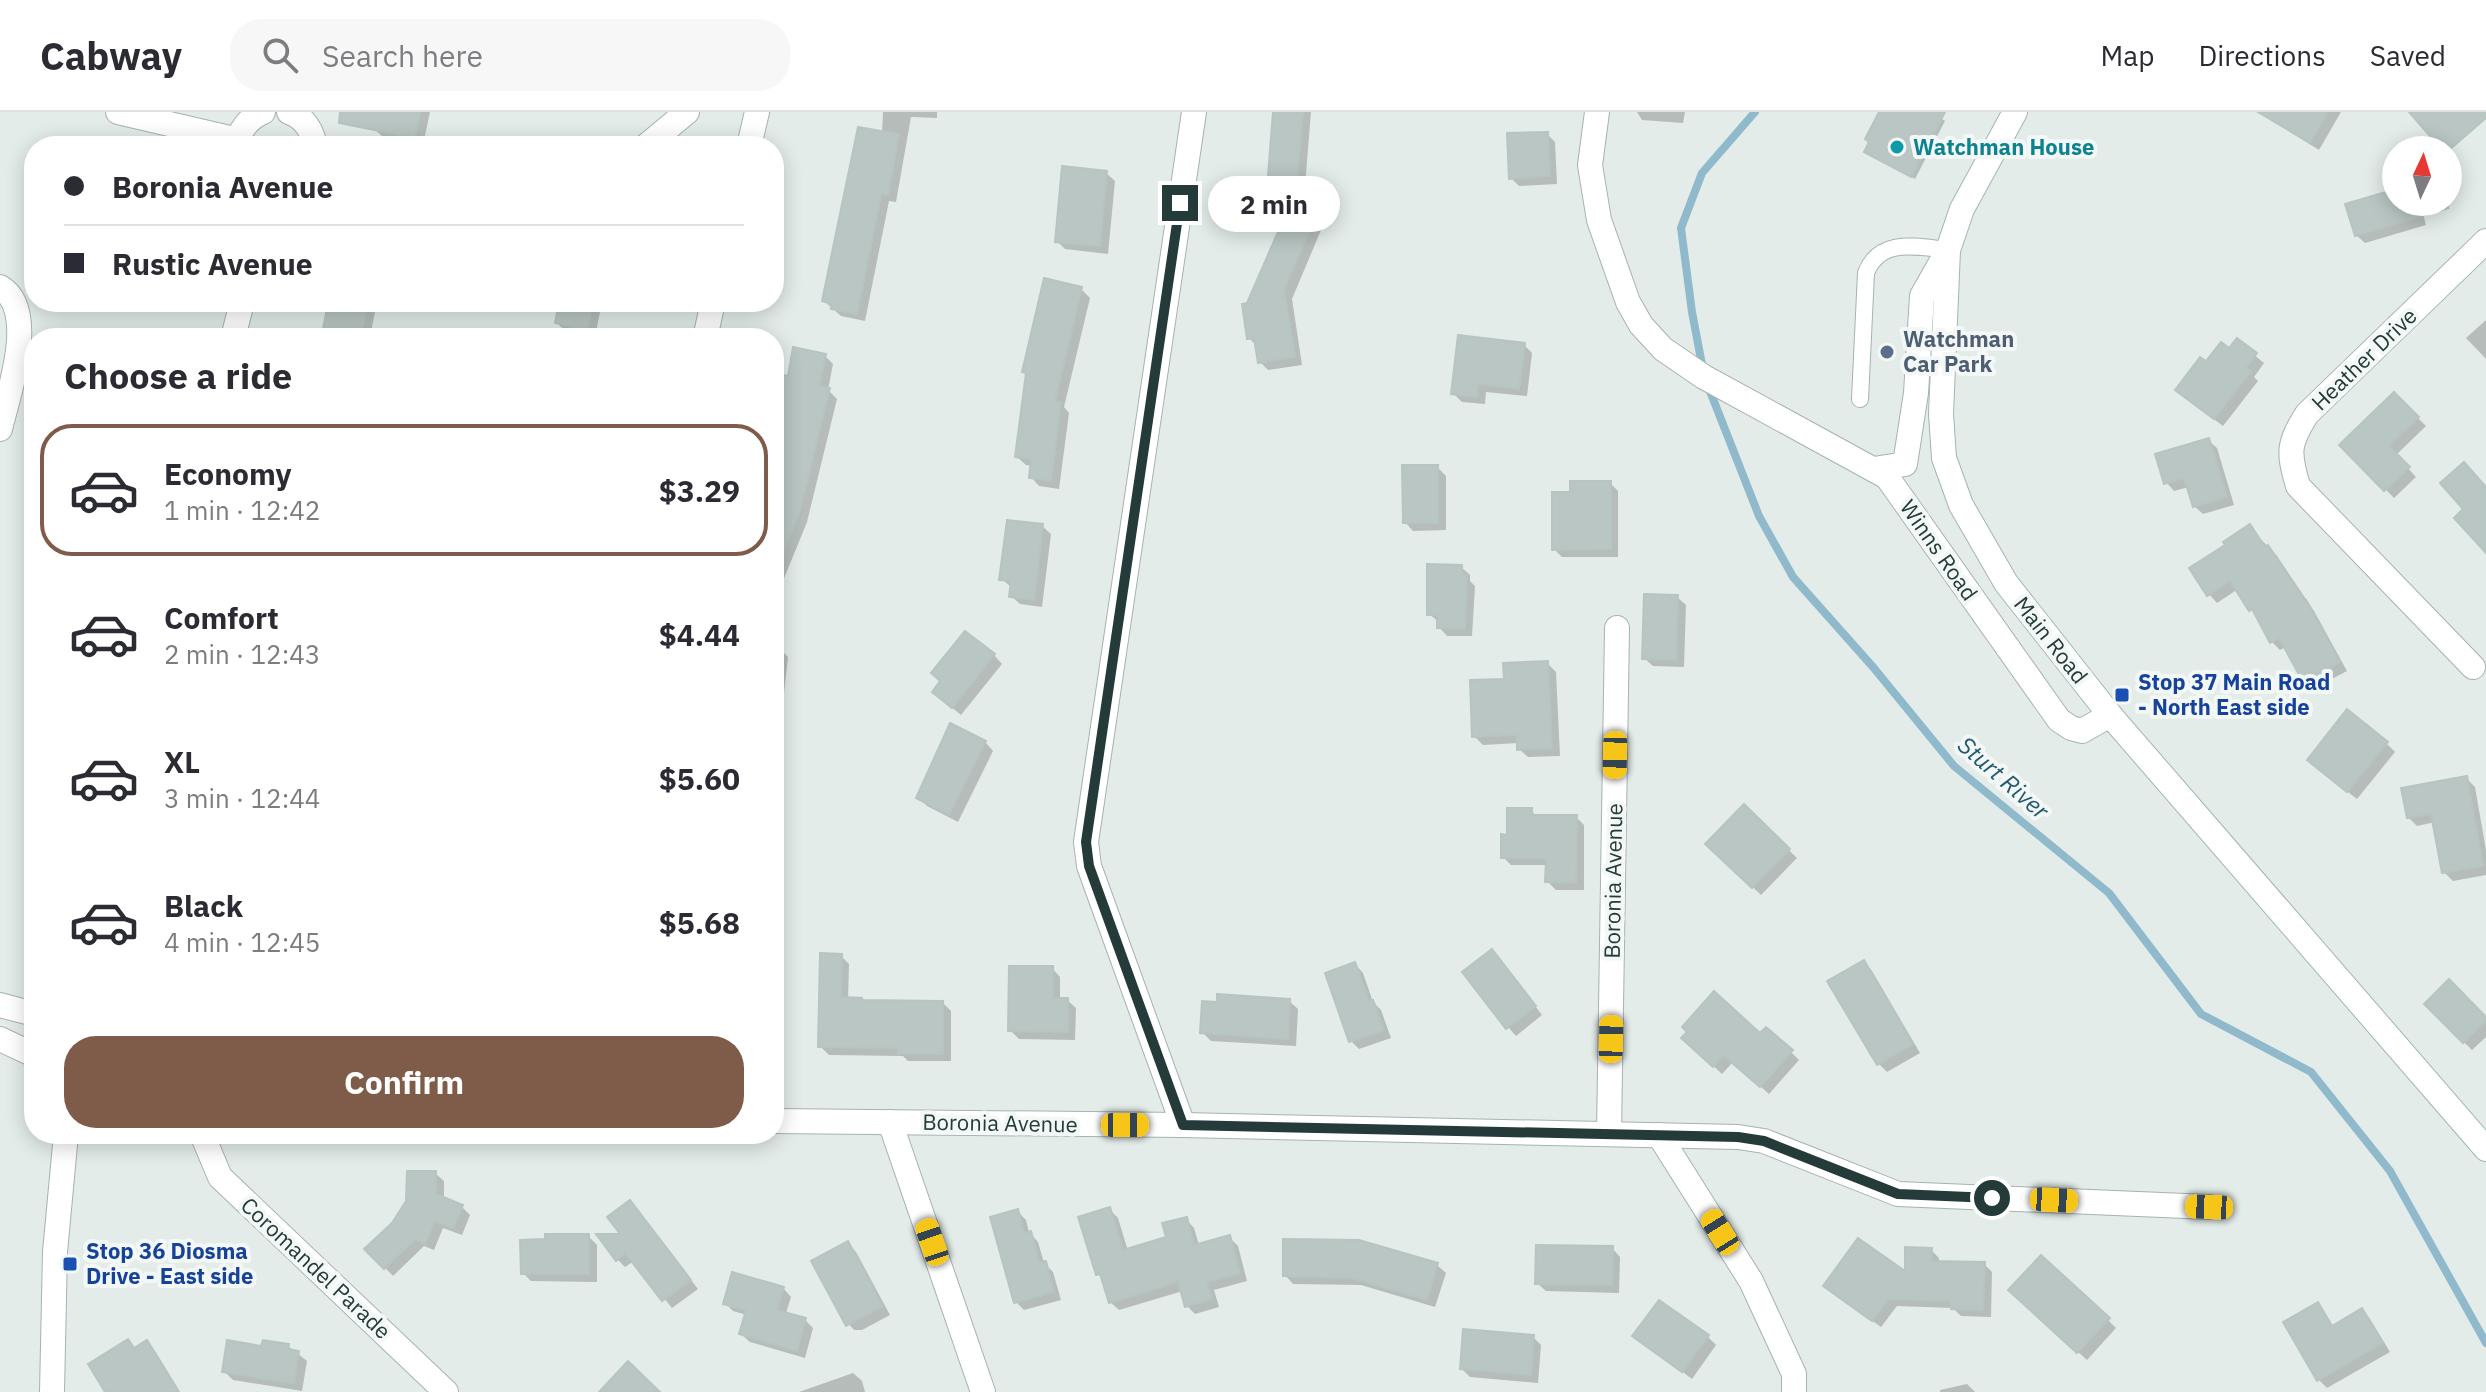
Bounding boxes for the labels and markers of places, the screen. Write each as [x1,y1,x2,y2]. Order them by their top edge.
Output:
place label: Watchman House [1913,132,2094,161]
marker: Watchman House [1888,138,1906,156]
place label: Watchman Car Park [1903,324,2014,378]
marker: Watchman Car Park [1878,343,1896,361]
place label: Stop 37 Main Road - North East side [2138,667,2330,721]
marker: Stop 37 Main Road - North East side [2113,686,2131,704]
place label: Stop 36 Diosma Drive - East side [86,1236,253,1290]
marker: Stop 36 Diosma Drive - East side [61,1255,79,1273]

